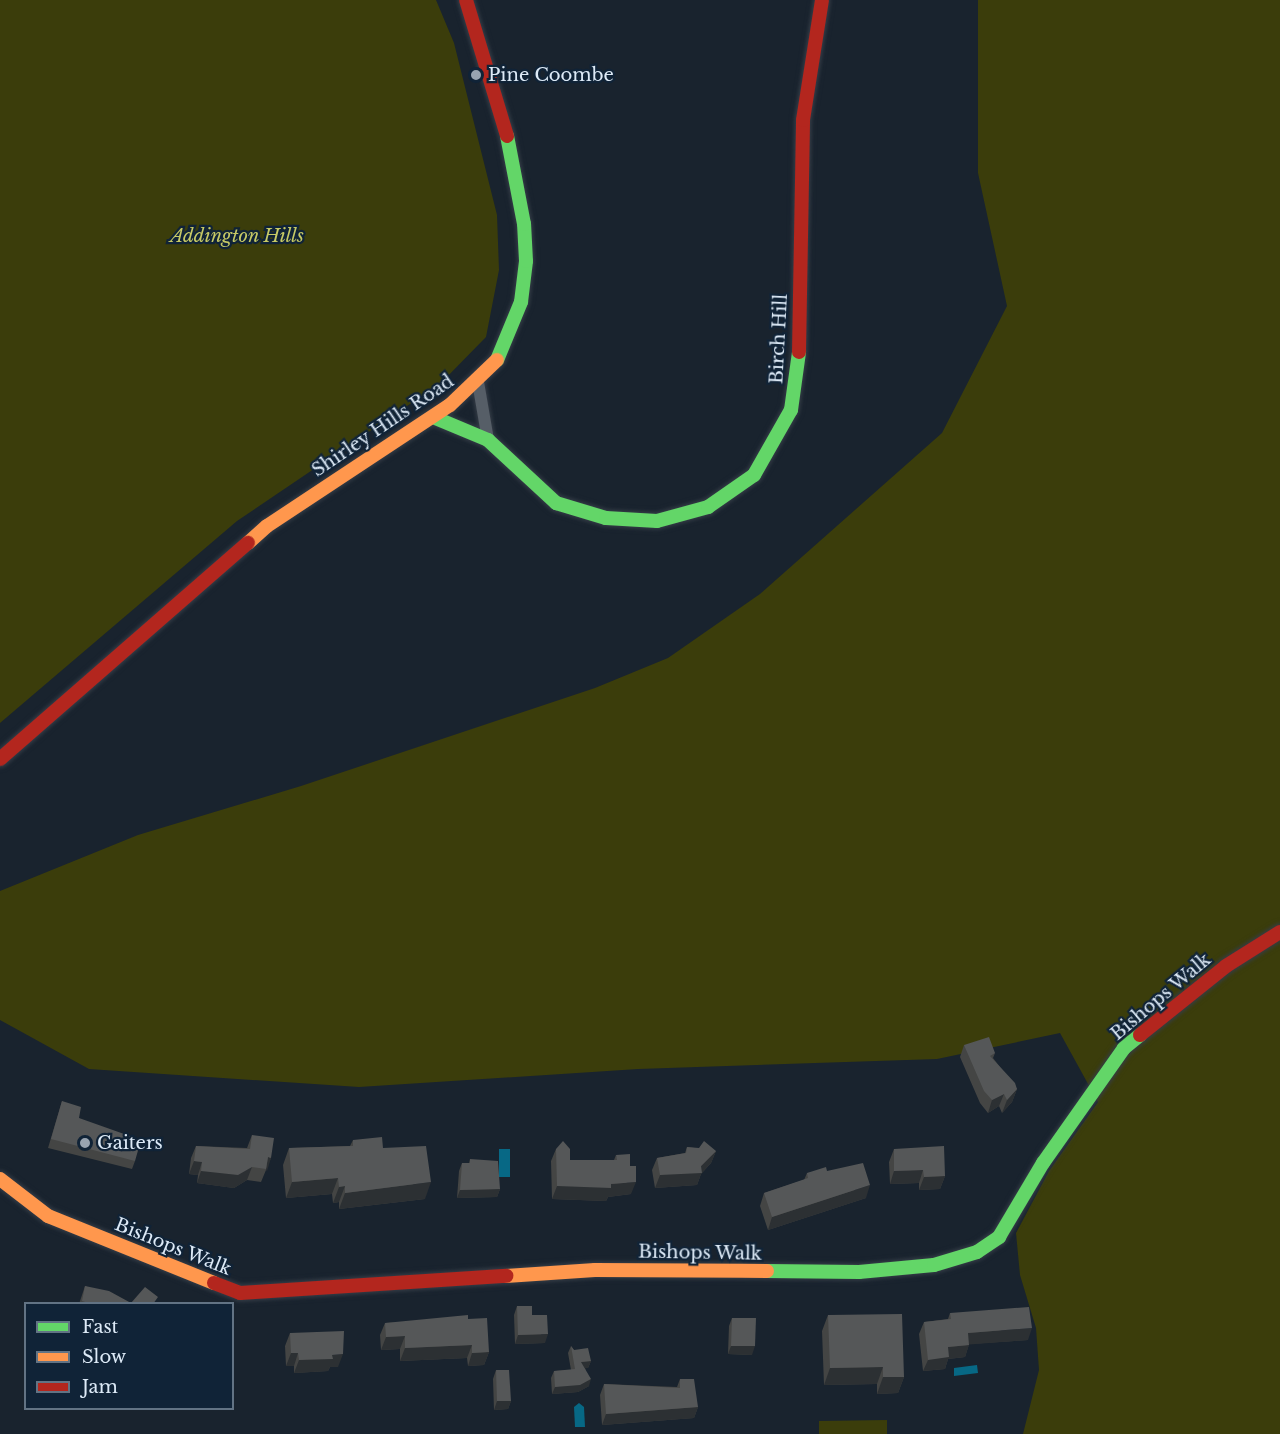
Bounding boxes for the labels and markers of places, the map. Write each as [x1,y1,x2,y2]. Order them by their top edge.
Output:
place label: Pine Coombe [488,64,614,86]
marker: Pine Coombe [469,68,483,82]
place label: Gaiters [97,1132,163,1154]
marker: Gaiters [78,1136,92,1150]

